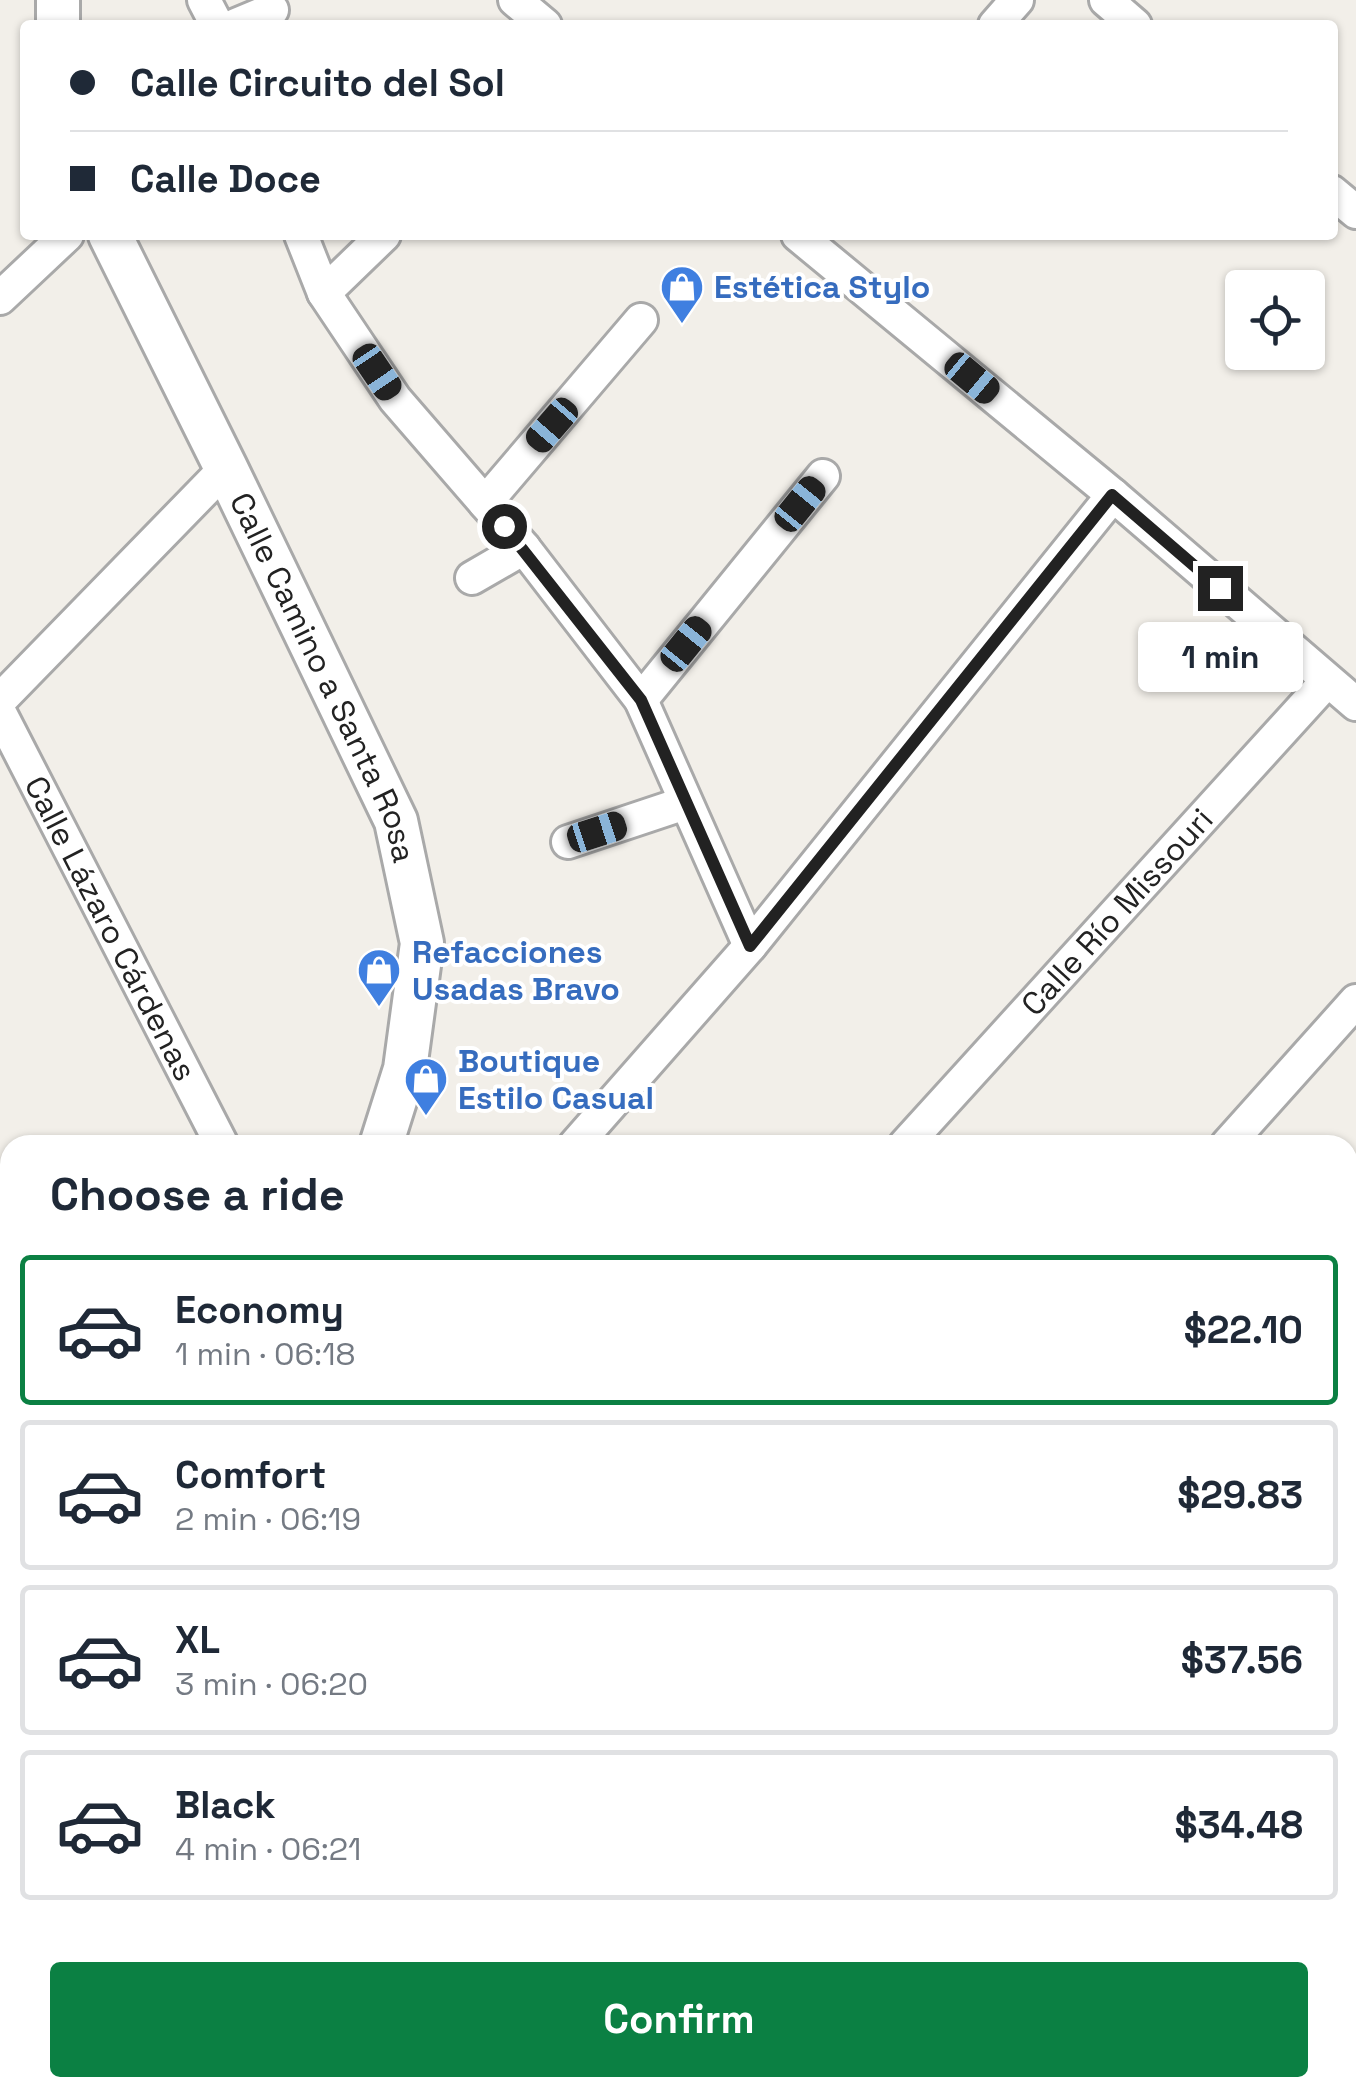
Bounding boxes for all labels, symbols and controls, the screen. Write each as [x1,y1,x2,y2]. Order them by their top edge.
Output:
text: Calle Circuito del Sol [130,59,505,107]
text: Calle Doce [130,155,321,203]
shop icon: Estética Stylo [659,264,705,325]
place label: Estética Stylo [714,267,930,307]
map controls [1225,270,1325,370]
button: locate [1225,270,1325,370]
car [348,339,406,405]
car [939,347,1005,409]
car [521,393,583,457]
car [769,471,831,537]
street label: Calle Camino a Santa Rosa [221,486,424,866]
route start [482,504,527,549]
route end [1198,566,1243,611]
car [655,611,717,677]
callout: 1 min [1138,623,1302,693]
text: 1 min [1181,637,1260,677]
street label: Calle Lázaro Cárdenas [16,769,205,1087]
street label: Calle Río Missouri [1013,800,1221,1024]
car [564,808,630,856]
place label: Refacciones Usadas Bravo [412,932,620,1009]
shop icon: Refacciones Usadas Bravo [356,947,402,1008]
place label: Boutique Estilo Casual [458,1041,654,1118]
shop icon: Boutique Estilo Casual [403,1056,449,1117]
text: Choose a ride [50,1166,345,1223]
icon: car [55,1285,145,1375]
text: Economy [175,1286,344,1334]
text: $22.10 [1184,1306,1303,1354]
text: 1 min · 06:18 [175,1334,356,1374]
icon: car [55,1450,145,1540]
text: Comfort [175,1451,326,1499]
text: $29.83 [1177,1471,1303,1519]
text: 2 min · 06:19 [175,1499,361,1539]
icon: car [55,1615,145,1705]
text: XL [175,1616,220,1664]
text: $37.56 [1181,1636,1303,1684]
text: 3 min · 06:20 [175,1664,368,1704]
icon: car [55,1780,145,1870]
text: Black [175,1781,276,1829]
text: $34.48 [1174,1801,1303,1849]
text: 4 min · 06:21 [175,1829,362,1869]
button: Confirm [50,1962,1308,2077]

